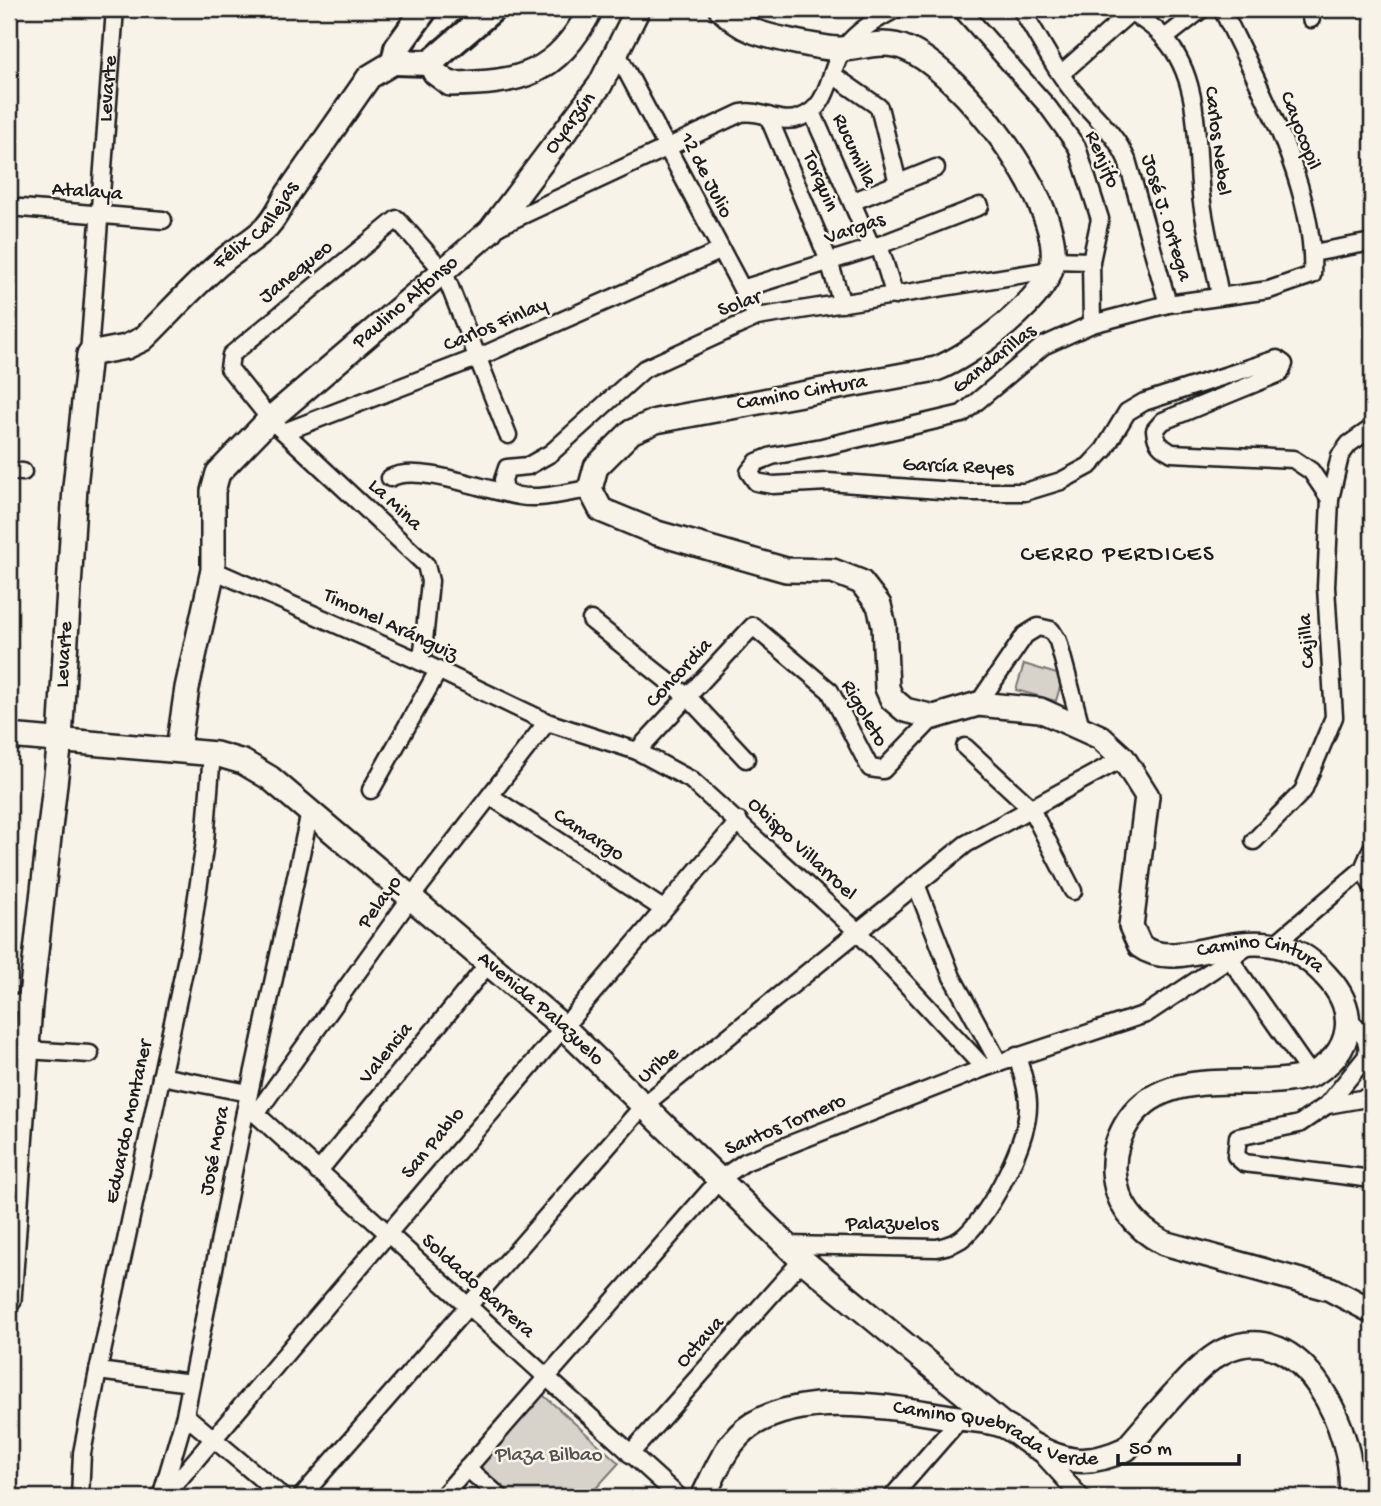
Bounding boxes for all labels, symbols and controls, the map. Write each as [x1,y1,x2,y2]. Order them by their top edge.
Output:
street label: Levarte [94,54,124,123]
street label: Carlos Nebel [1197,85,1235,197]
street label: Oyarzún [540,88,602,160]
street label: Cayocopil [1273,88,1325,174]
street label: Rucumilla [825,110,881,193]
street label: 12 de Julio [672,128,737,223]
street label: Renjifo [1078,128,1124,193]
street label: Torquin [795,147,843,216]
street label: José J. Ortega [1134,152,1197,286]
street label: Félix Callejas [208,176,306,277]
street label: Atalaya [51,178,125,208]
street label: Vargas [821,208,890,252]
street label: Janequeo [255,236,339,310]
street label: Paulino Alfonso [347,251,464,356]
street label: Solar [715,285,767,324]
street label: Carlos Finlay [440,293,552,359]
street label: Gandarillas [948,319,1043,400]
street label: Camino Cintura [735,370,870,418]
street label: García Reyes [902,454,1015,482]
street label: La Mina [362,475,427,538]
district label: CERRO PERDICES [1020,542,1216,569]
street label: Timonel Aránguiz [318,583,462,668]
street label: Cajilla [1294,612,1322,669]
street label: Levarte [51,620,80,688]
street label: Concordia [641,633,719,714]
street label: Rigoleto [834,676,892,752]
street label: Obispo Villarroel [741,793,861,907]
street label: Camargo [548,804,628,868]
street label: Pelayo [353,871,409,935]
street label: Camino Cintura [1195,931,1330,980]
street label: Avenida Palazuelo [472,947,609,1072]
street label: Valencia [354,1017,420,1091]
street label: Eduardo Montaner [100,1036,160,1206]
street label: Uribe [633,1041,686,1090]
street label: Santos Tornero [722,1089,850,1163]
street label: José Mora [195,1103,237,1198]
street label: San Pablo [397,1103,471,1185]
street label: Palazuelos [845,1213,940,1238]
street label: Soldado Barrera [415,1229,540,1346]
street label: Octava [671,1311,732,1374]
street label: Camino Quebrada Verde [891,1396,1101,1473]
scale bar [1118,1422,1239,1466]
text: 50 m [1129,1438,1172,1463]
park label: Plaza Bilbao [494,1444,603,1469]

